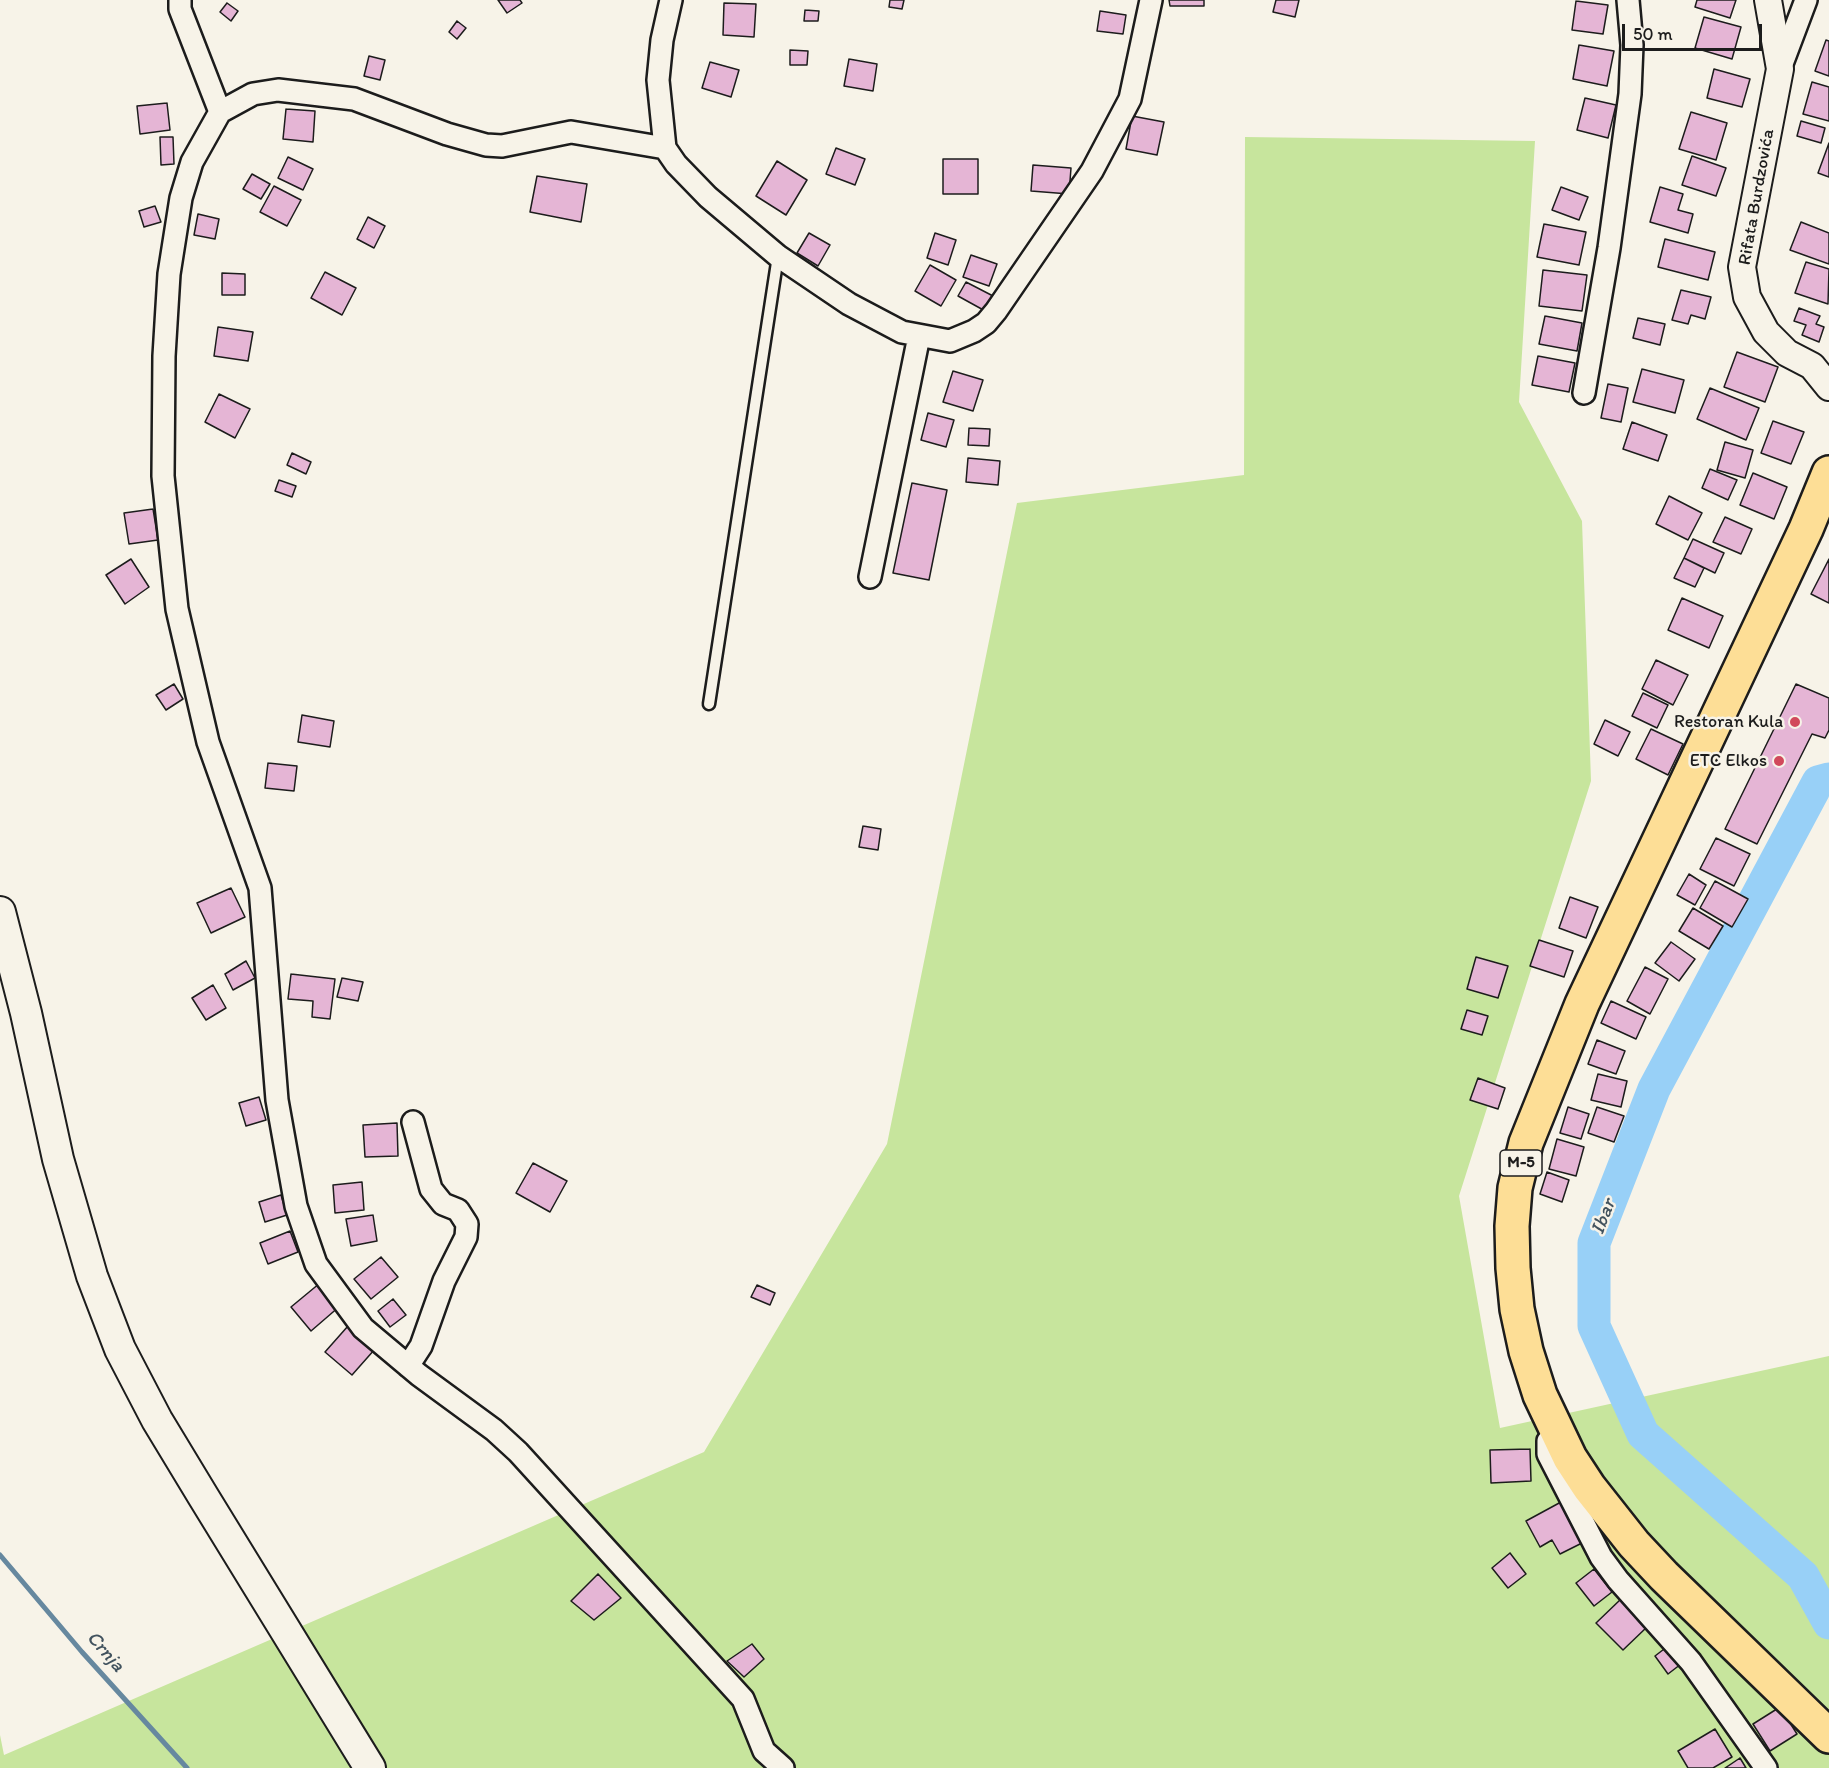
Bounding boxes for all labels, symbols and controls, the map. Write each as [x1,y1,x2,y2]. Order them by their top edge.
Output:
scale bar [1625,12,1764,50]
text: 50 m [1633,23,1673,45]
street label: Rifata Burdzovića [1734,127,1780,267]
place label: Restoran Kula [1674,711,1783,733]
marker: Restoran Kula [1788,715,1802,729]
place label: ETC Elkos [1690,750,1767,772]
marker: ETC Elkos [1772,754,1786,768]
road number: M-5 [1500,1150,1542,1176]
water label: Ibar [1586,1196,1622,1238]
water label: Crnja [81,1627,129,1677]

